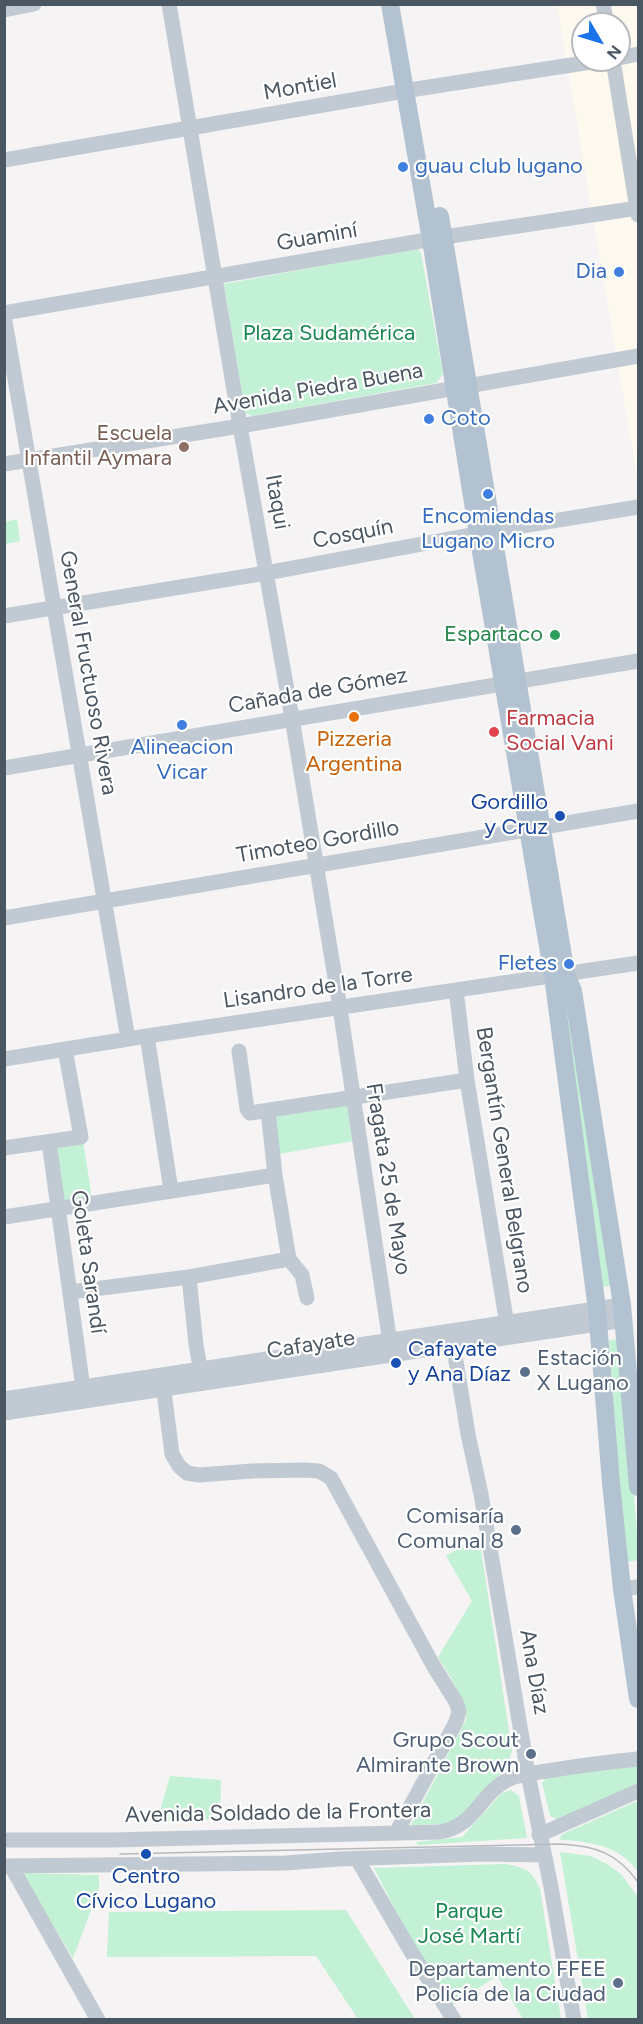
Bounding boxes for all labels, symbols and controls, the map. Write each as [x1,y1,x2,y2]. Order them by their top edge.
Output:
north arrow [571,12,631,72]
text: N [603,41,625,63]
street label: Montiel [261,68,339,106]
place label: guau club lugano [415,154,583,180]
marker: guau club lugano [396,160,410,174]
street label: Guaminí [275,217,359,257]
place label: Dia [576,259,607,285]
marker: Dia [612,265,626,279]
park label: Plaza Sudamérica [243,321,415,347]
street label: Avenida Piedra Buena [211,358,425,420]
place label: Coto [441,406,491,432]
marker: Coto [422,412,436,426]
place label: Escuela Infantil Aymara [24,421,172,472]
marker: Escuela Infantil Aymara [177,440,191,454]
street label: Itaqui [259,472,295,532]
marker: Encomiendas Lugano Micro [481,487,495,501]
place label: Encomiendas Lugano Micro [421,504,555,556]
street label: Cosquín [311,513,395,555]
street label: General Fructuoso Rivera [53,549,123,797]
place label: Espartaco [444,622,543,648]
marker: Espartaco [548,628,562,642]
street label: Cañada de Gómez [226,662,410,720]
place label: Farmacia Social Vani [506,706,614,758]
marker: Pizzeria Argentina [347,710,361,724]
marker: Alineacion Vicar [175,718,189,732]
marker: Farmacia Social Vani [487,725,501,739]
place label: Pizzeria Argentina [306,727,402,778]
place label: Alineacion Vicar [131,735,233,786]
place label: Gordillo y Cruz [471,790,548,842]
marker: Gordillo y Cruz [553,809,567,823]
street label: Timoteo Gordillo [235,815,401,869]
place label: Fletes [498,951,557,977]
marker: Fletes [562,957,576,971]
street label: Lisandro de la Torre [222,962,414,1014]
street label: Bergantín General Belgrano [470,1025,538,1295]
street label: Fragata 25 de Mayo [360,1081,416,1277]
street label: Goleta Sarandí [65,1188,111,1336]
street label: Cafayate [265,1325,357,1365]
place label: Cafayate y Ana Díaz [408,1337,511,1388]
place label: Estación X Lugano [537,1346,629,1398]
marker: Cafayate y Ana Díaz [389,1356,403,1370]
marker: Estación X Lugano [518,1365,532,1379]
place label: Comisaría Comunal 8 [397,1504,504,1556]
marker: Comisaría Comunal 8 [509,1523,523,1537]
street label: Ana Díaz [514,1627,554,1717]
place label: Grupo Scout Almirante Brown [356,1728,519,1780]
marker: Grupo Scout Almirante Brown [524,1747,538,1761]
street label: Avenida Soldado de la Frontera [125,1797,431,1829]
marker: Centro Cívico Lugano [139,1847,153,1861]
place label: Centro Cívico Lugano [76,1864,216,1916]
park label: Parque José Martí [418,1899,520,1951]
place label: Departamento FFEE Policía de la Ciudad [408,1957,606,2008]
marker: Departamento FFEE Policía de la Ciudad [611,1976,625,1990]

